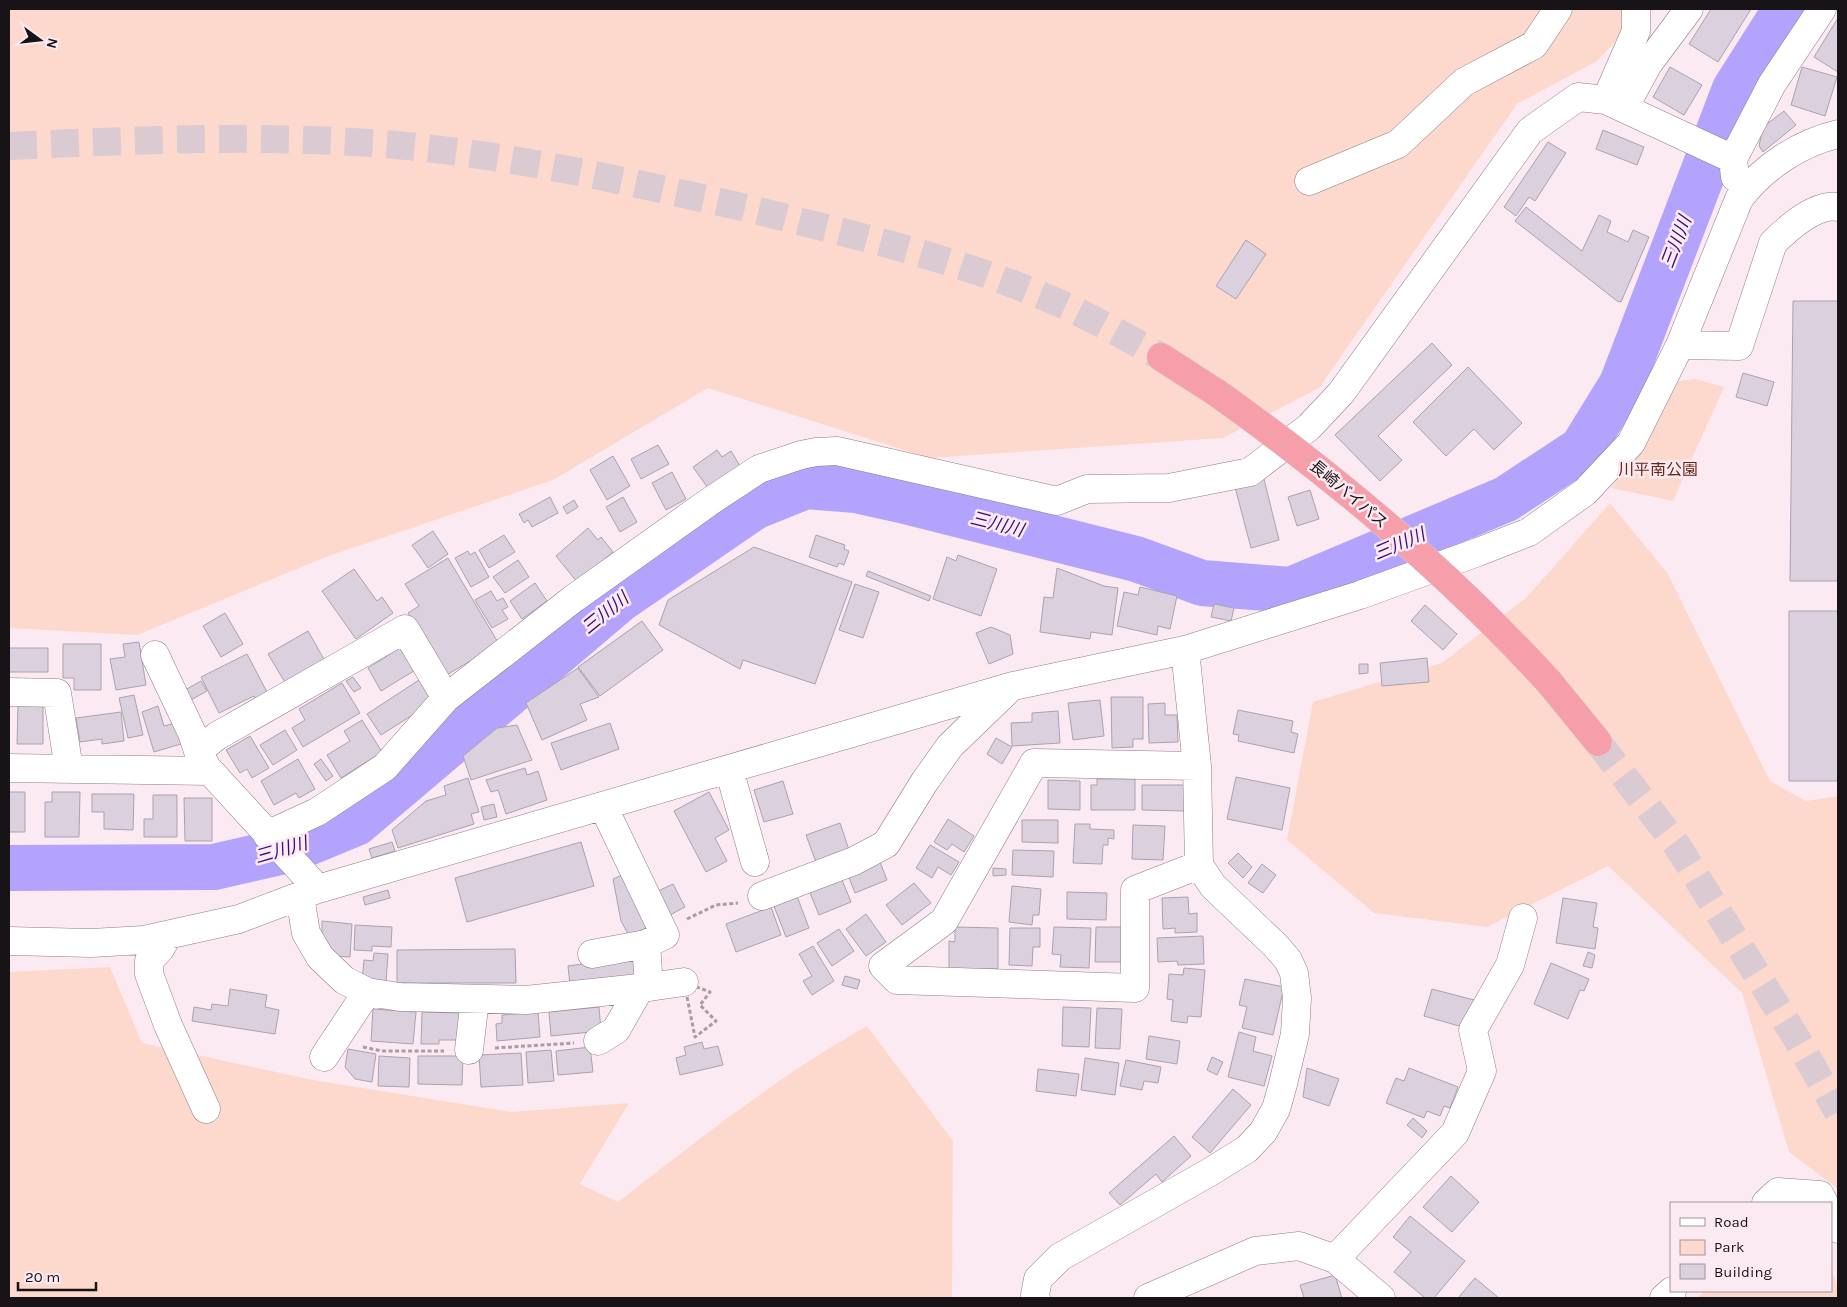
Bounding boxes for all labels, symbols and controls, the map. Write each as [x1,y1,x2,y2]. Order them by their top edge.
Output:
north arrow [15,15,65,65]
text: N [43,36,62,50]
water label: 三川川 [1656,211,1697,271]
street label: 長崎バイパス [1306,456,1392,532]
park label: 川平南公園 [1618,460,1698,479]
water label: 三川川 [968,507,1028,542]
water label: 三川川 [1370,523,1430,565]
water label: 三川川 [577,586,634,639]
water label: 三川川 [252,831,312,868]
legend [1670,1202,1832,1292]
text: Road [1714,1213,1749,1231]
text: Park [1714,1238,1744,1256]
scale bar [18,1260,95,1292]
text: Building [1714,1263,1772,1281]
text: 20 m [25,1268,60,1286]

